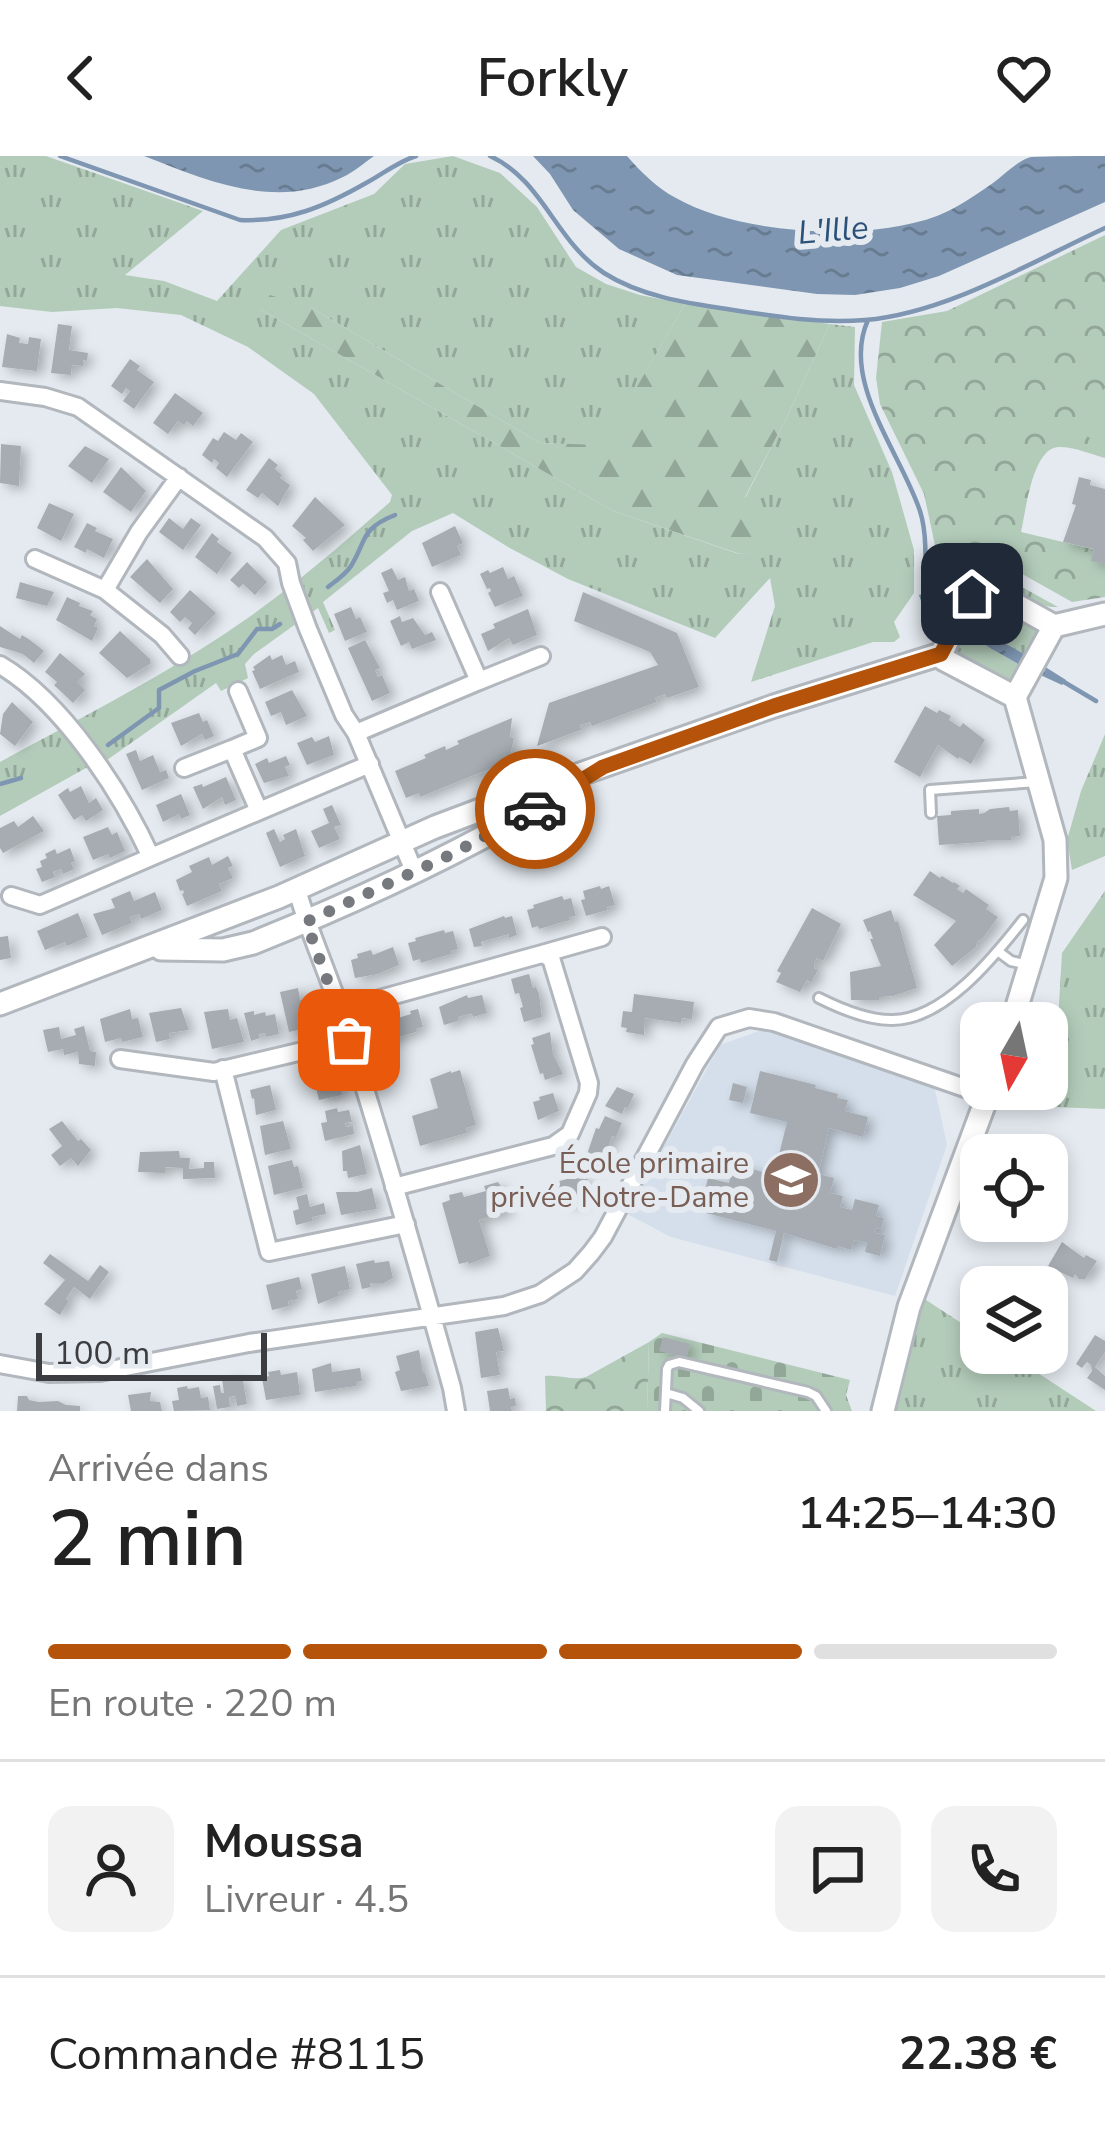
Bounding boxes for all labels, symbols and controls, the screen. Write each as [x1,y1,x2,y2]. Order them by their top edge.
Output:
text: Forkly [477,41,628,115]
icon: back [48,45,114,111]
icon: heart [991,45,1057,111]
water label: L'Ille [796,205,870,256]
pin [921,543,1023,645]
icon: home [939,561,1005,627]
courier [475,749,595,869]
icon: car [502,776,568,842]
pin [298,989,400,1091]
north arrow [960,1002,1068,1110]
map controls [960,1002,1068,1374]
icon: bag [316,1007,382,1073]
button: locate [960,1134,1068,1242]
place label: École primaire privée Notre-Dame [490,1143,749,1218]
school or university icon: École primaire privée Notre-Dame [760,1149,822,1211]
button: layers [960,1266,1068,1374]
scale bar [36,1327,267,1380]
text: 100 m [54,1331,150,1376]
text: Arrivée dans [48,1442,269,1495]
text: 14:25–14:30 [797,1483,1057,1544]
text: 2 min [48,1486,247,1593]
text: En route · 220 m [48,1677,337,1730]
button: person [48,1806,174,1932]
button: chat [775,1806,901,1932]
button: phone [931,1806,1057,1932]
text: Moussa [204,1812,364,1873]
text: Livreur · 4.5 [204,1873,409,1926]
text: Commande #8115 [48,2024,425,2085]
text: 22.38 € [899,2024,1057,2085]

